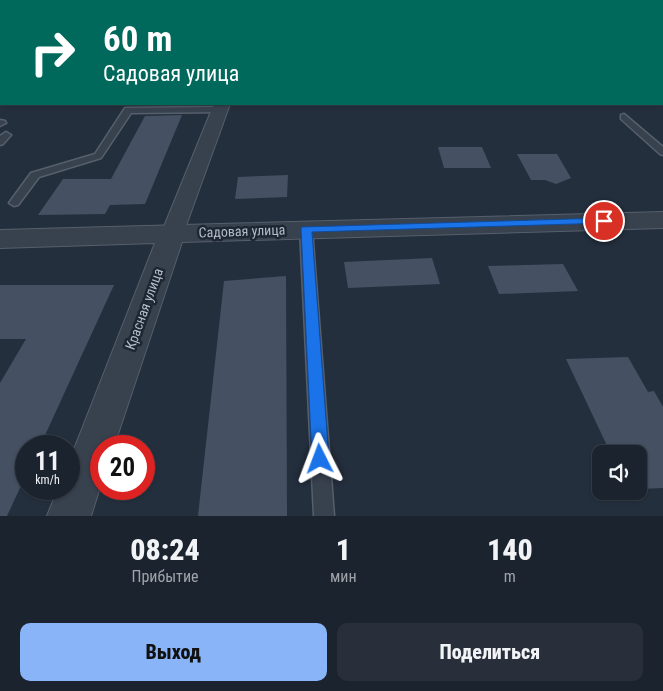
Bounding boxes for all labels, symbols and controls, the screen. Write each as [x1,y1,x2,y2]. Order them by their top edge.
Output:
text: 60 m [103,19,172,60]
icon: right [20,20,85,85]
text: Садовая улица [103,61,239,86]
pin [583,200,625,242]
icon: arrive [590,207,618,235]
street label: Садовая улица [198,221,286,241]
street label: Красная улица [122,266,166,352]
position arrow [293,432,345,484]
speed limit sign: 20 [90,435,155,500]
map controls [592,445,647,500]
button: sound [592,445,647,500]
text: 11 [35,447,60,476]
text: km/h [35,473,60,487]
text: 08:24 [130,532,200,567]
text: 1 [336,532,351,567]
text: 140 [487,532,533,567]
text: Прибытие [131,567,199,586]
text: мин [330,567,357,586]
text: m [504,567,516,586]
button: Выход [20,623,327,681]
button: Поделиться [337,623,643,681]

